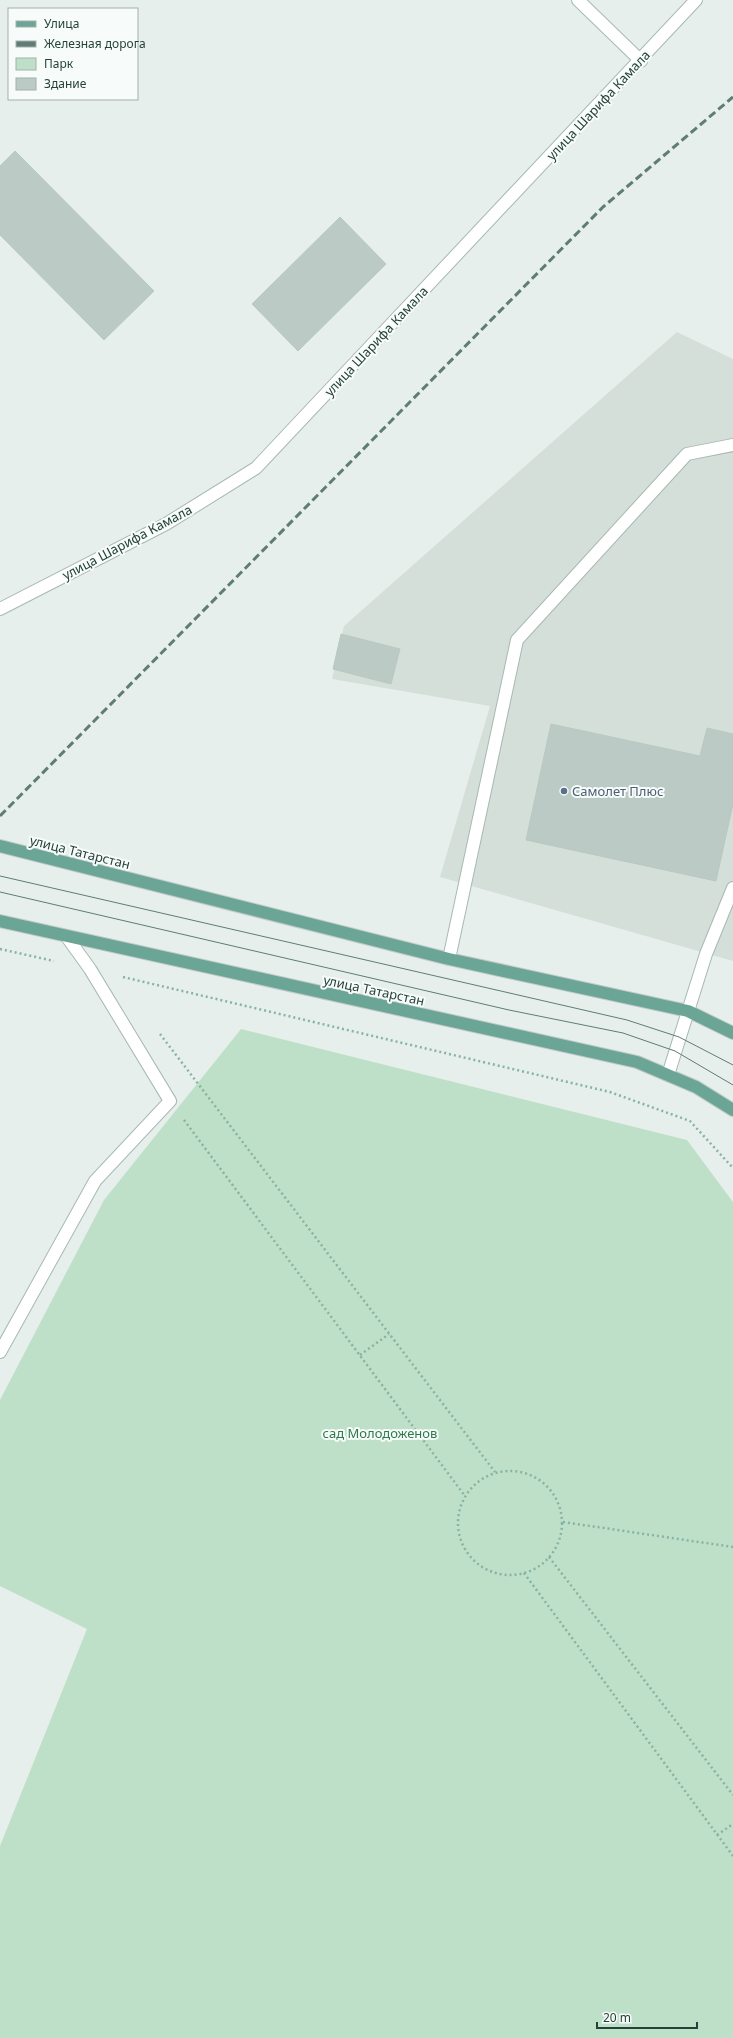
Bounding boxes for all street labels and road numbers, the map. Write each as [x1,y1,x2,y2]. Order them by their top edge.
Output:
street label: улица Шарифа Камала [542,46,654,164]
street label: улица Шарифа Камала [320,282,432,400]
street label: улица Шарифа Камала [59,500,195,584]
street label: улица Татарстан [28,831,132,873]
street label: улица Татарстан [322,971,426,1009]

